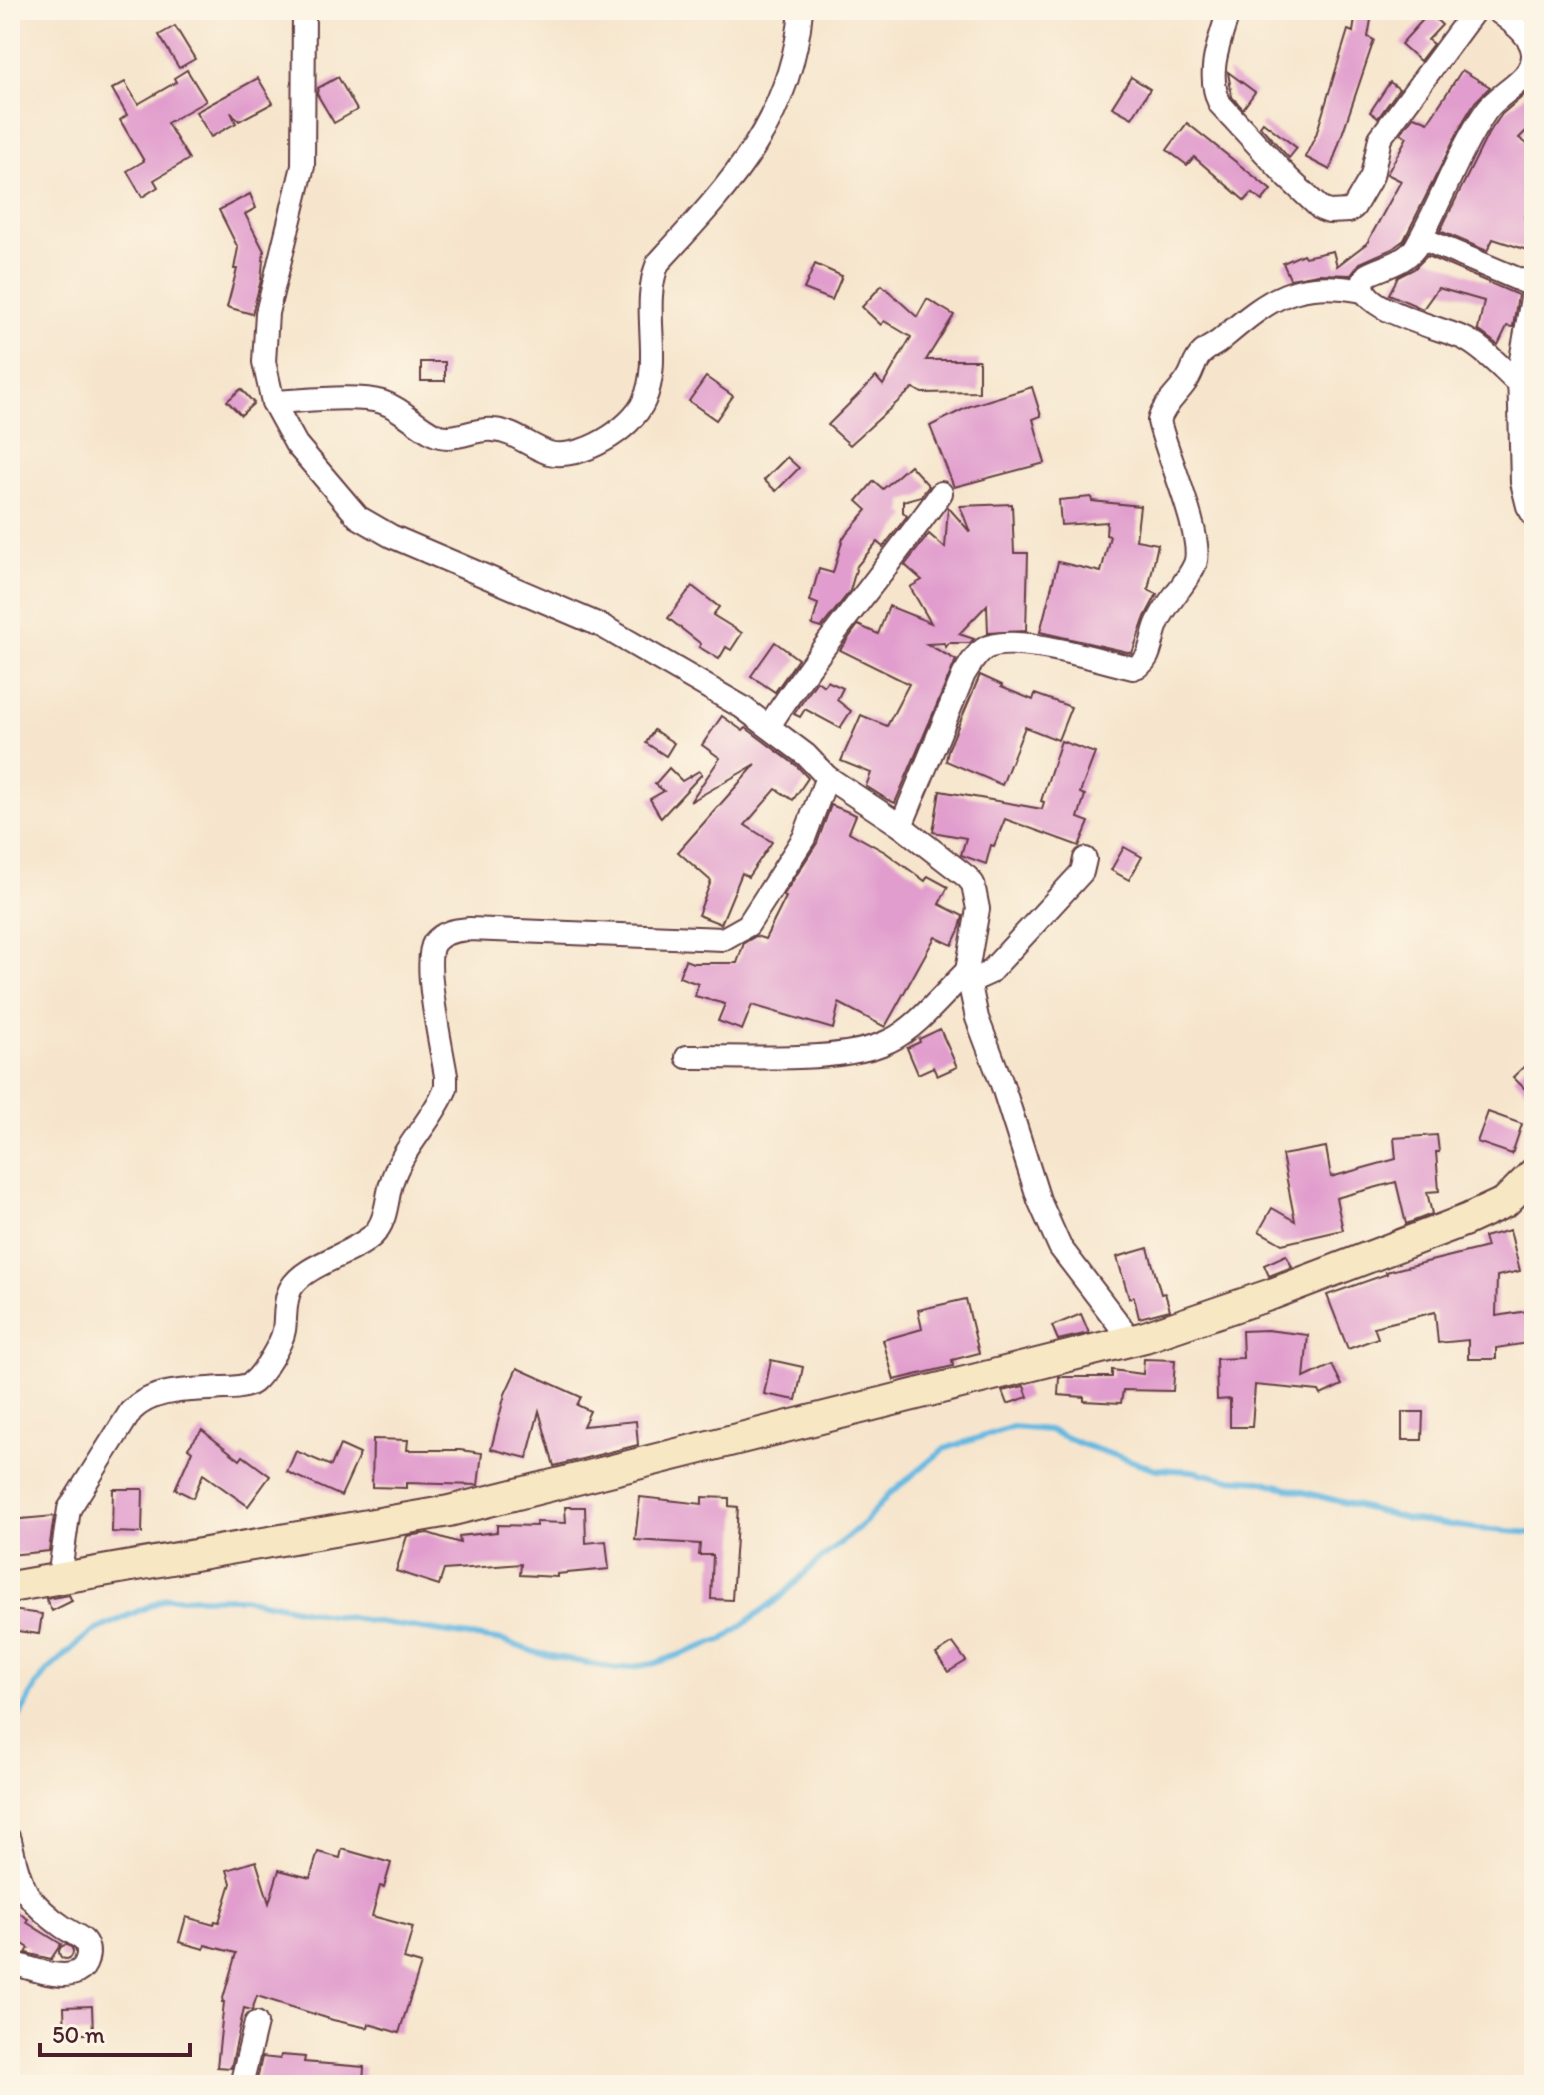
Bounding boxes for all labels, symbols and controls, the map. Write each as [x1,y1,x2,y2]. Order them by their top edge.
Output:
scale bar [40,2007,190,2057]
text: 50 m [52,2020,105,2049]

